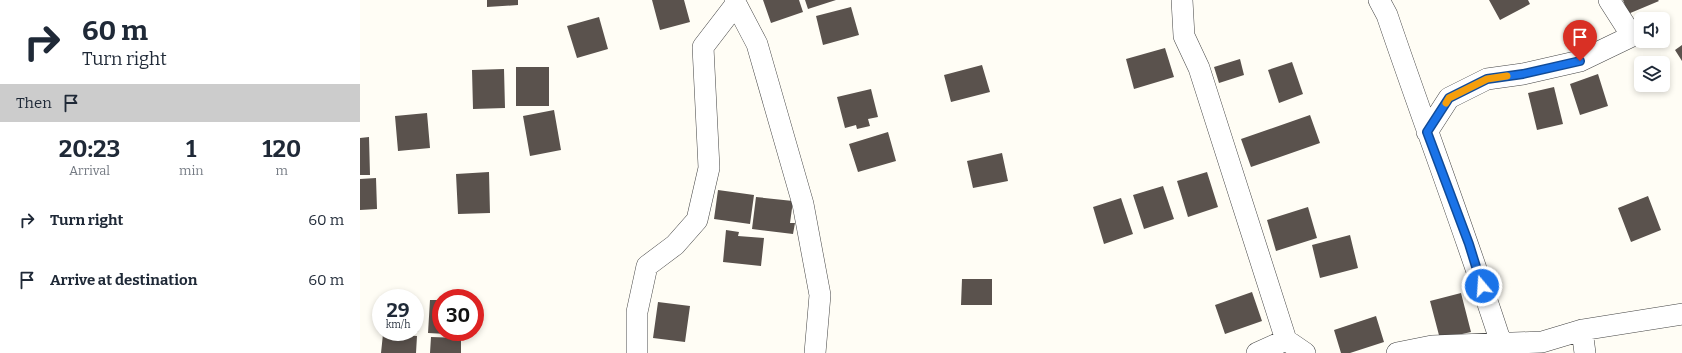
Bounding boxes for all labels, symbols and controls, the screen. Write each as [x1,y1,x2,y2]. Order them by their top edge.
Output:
map controls [1634,12,1670,92]
button: sound [1634,12,1670,48]
text: 60 m [82,14,148,47]
icon: right [16,16,68,68]
pin [1563,20,1597,61]
icon: arrive [1569,26,1591,48]
text: Turn right [82,48,167,70]
button: layers [1634,56,1670,92]
icon: arrive [60,92,82,114]
text: Then [16,94,52,112]
text: 20:23 [59,135,120,163]
text: 1 [186,135,196,163]
text: 120 [262,135,301,163]
text: Arrival [69,163,110,178]
text: min [179,163,204,178]
text: m [276,163,288,178]
icon: right [16,209,38,231]
text: Turn right [50,211,123,229]
text: 60 m [308,211,344,229]
position arrow [1461,265,1503,307]
icon: arrive [16,269,38,291]
text: Arrive at destination [50,271,197,289]
text: 60 m [308,271,344,289]
speed limit sign: 30 [432,289,484,341]
text: 29 [386,298,410,322]
text: km/h [386,319,410,331]

